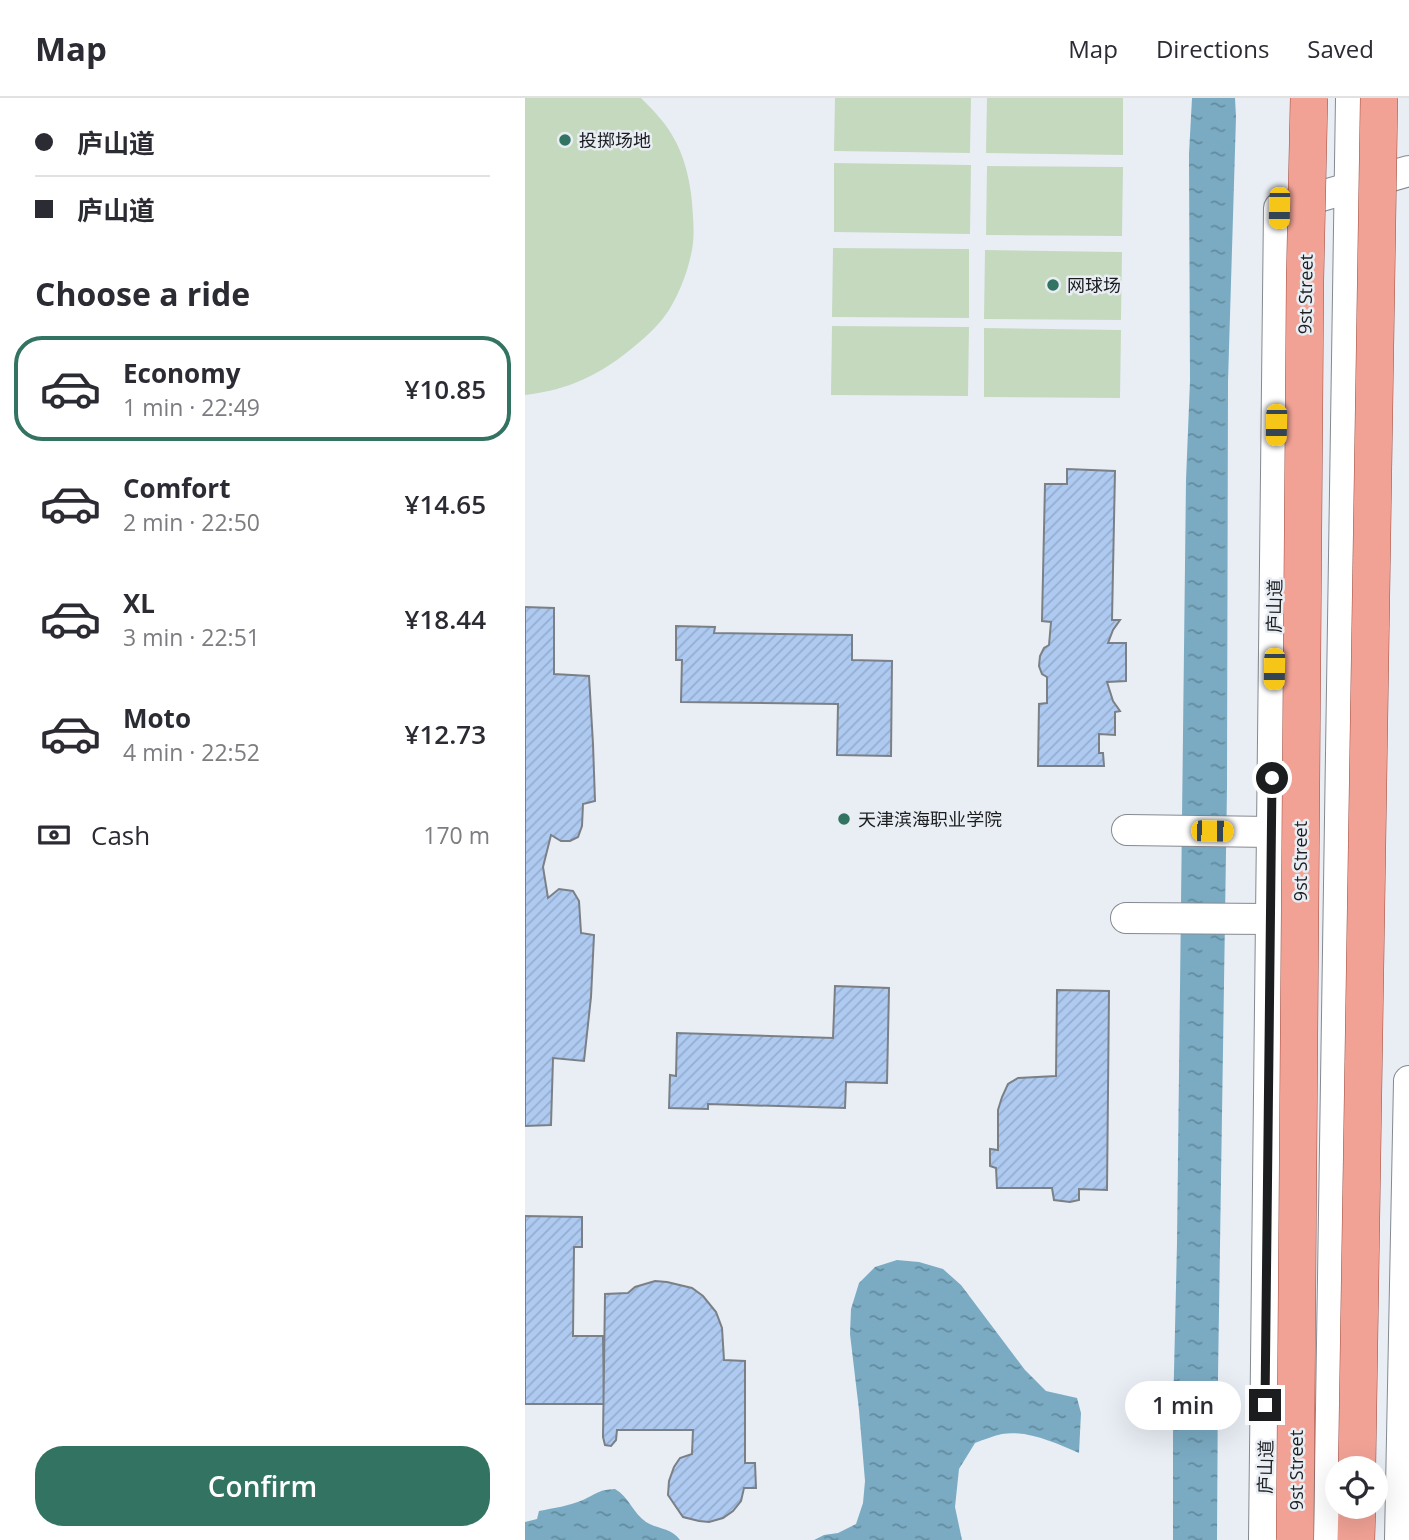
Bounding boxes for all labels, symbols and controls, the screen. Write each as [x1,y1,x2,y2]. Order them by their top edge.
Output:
text: Map [35,26,107,71]
text: Map [1068,32,1118,65]
text: Directions [1156,32,1269,65]
text: Saved [1307,32,1374,65]
text: 庐山道 [77,125,155,161]
place label: 投掷场地 [579,128,651,152]
marker: 投掷场地 [557,132,573,148]
car [1269,187,1290,229]
text: 庐山道 [77,192,155,228]
street label: 9st Street [1292,254,1318,334]
text: Choose a ride [35,272,250,315]
place label: 网球场 [1067,273,1121,297]
marker: 网球场 [1045,277,1061,293]
text: Economy [123,355,241,391]
icon: car [39,357,102,420]
text: ¥10.85 [405,371,486,407]
text: 1 min · 22:49 [123,391,260,423]
car [1266,404,1287,446]
text: Comfort [123,470,230,506]
icon: car [39,472,102,535]
text: ¥14.65 [405,486,486,522]
text: 2 min · 22:50 [123,506,260,538]
street label: 庐山道 [1262,579,1286,633]
text: XL [123,585,155,621]
icon: car [39,587,102,650]
text: ¥18.44 [405,601,486,637]
text: 3 min · 22:51 [123,621,260,653]
car [1264,648,1285,690]
text: Moto [123,700,191,736]
icon: car [39,702,102,765]
text: ¥12.73 [405,716,486,752]
text: 4 min · 22:52 [123,736,260,768]
route start [1256,762,1288,794]
place label: 天津滨海职业学院 [858,807,1002,831]
marker: 天津滨海职业学院 [836,811,852,827]
icon: cash [35,816,73,854]
text: Cash [91,817,150,853]
text: 170 m [423,819,490,851]
car [1191,820,1234,842]
street label: 9st Street [1288,821,1312,901]
callout: 1 min [1125,1380,1241,1430]
text: 1 min [1152,1389,1214,1421]
route end [1249,1389,1281,1421]
street label: 9st Street [1284,1430,1308,1510]
street label: 庐山道 [1253,1440,1277,1494]
button: Confirm [35,1446,490,1526]
map controls [1325,1456,1388,1519]
button: locate [1325,1456,1388,1519]

